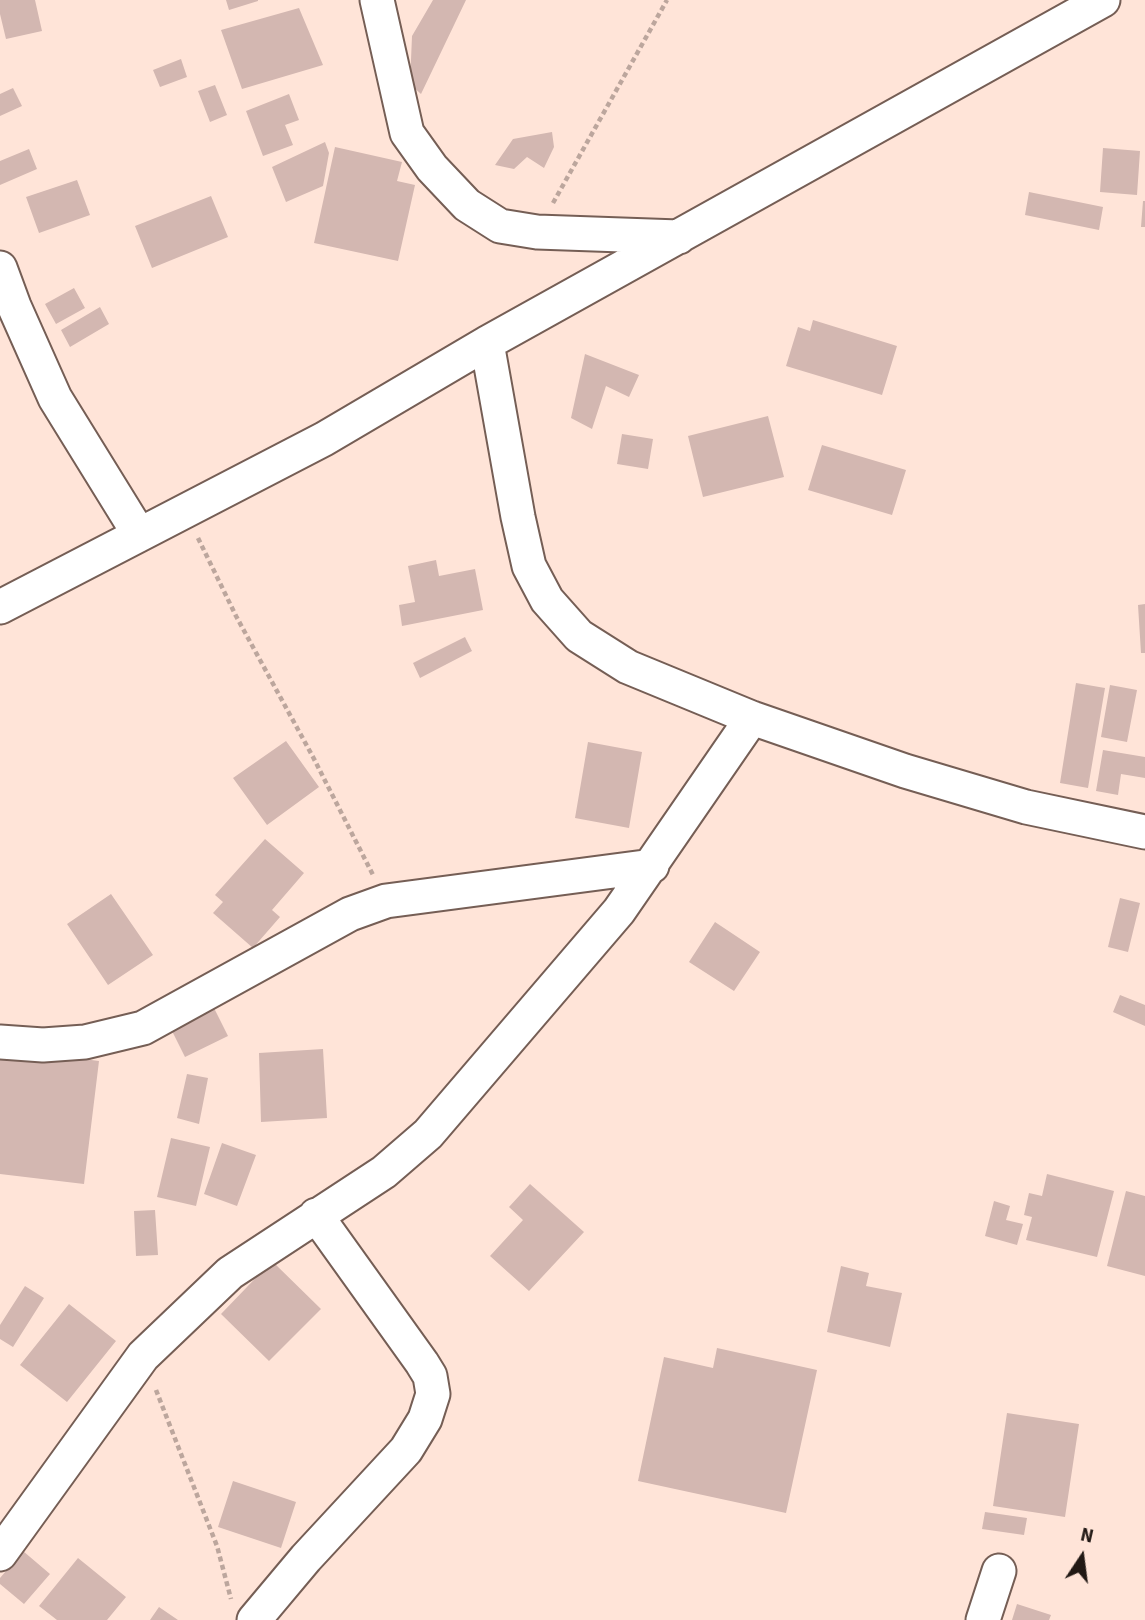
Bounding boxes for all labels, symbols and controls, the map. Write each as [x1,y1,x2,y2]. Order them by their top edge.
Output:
text: N [1078,1521,1096,1551]
north arrow [1047,1522,1117,1592]

